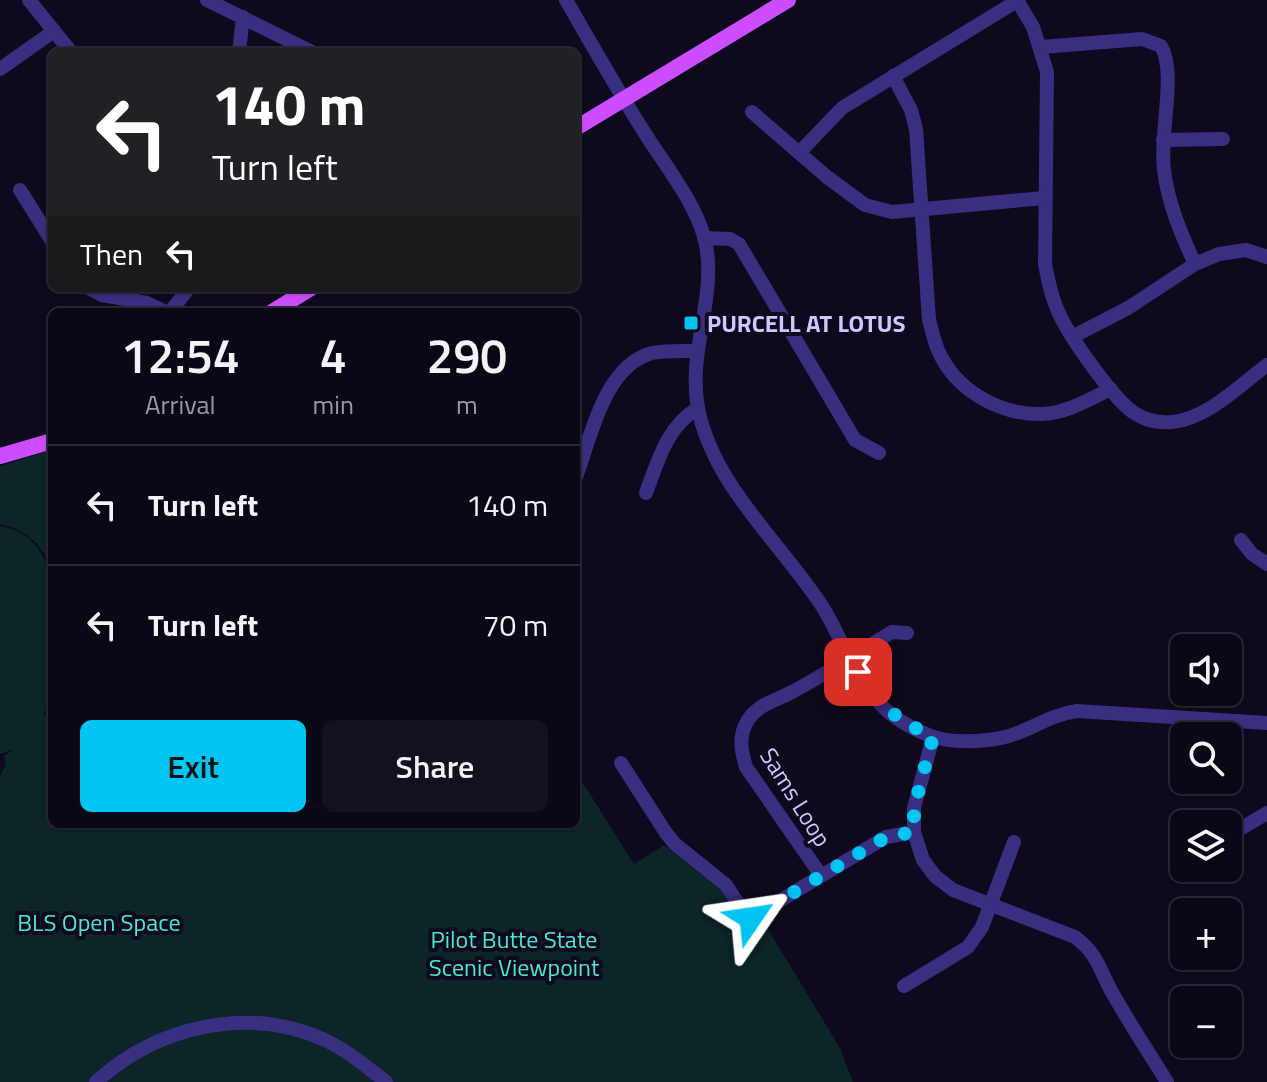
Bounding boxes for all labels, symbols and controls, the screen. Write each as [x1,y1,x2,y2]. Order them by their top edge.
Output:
text: 140 m [212,62,365,147]
icon: left [80,80,184,184]
text: Turn left [212,139,338,194]
text: Then [80,231,143,277]
icon: left [159,232,203,276]
place label: PURCELL AT LOTUS [707,305,905,341]
marker: PURCELL AT LOTUS [682,314,700,332]
text: 12:54 [121,319,240,392]
text: 4 [320,319,347,392]
text: 290 [427,319,507,392]
text: Arrival [145,385,215,424]
text: min [312,385,354,424]
text: m [456,385,478,424]
text: Turn left [148,482,258,528]
text: 140 m [466,482,548,528]
icon: left [80,483,124,527]
text: Turn left [148,602,258,648]
text: 70 m [483,602,548,648]
icon: left [80,603,124,647]
map controls [1170,634,1242,1058]
button: sound [1170,634,1242,706]
pin [824,638,892,706]
icon: arrive [836,650,880,694]
button: Exit [80,720,306,812]
button: Share [322,720,548,812]
button: search [1170,722,1242,794]
street label: Sams Loop [751,740,841,854]
button: layers [1170,810,1242,882]
position arrow [709,876,793,960]
button: + [1170,898,1242,970]
park label: BLS Open Space [17,904,181,940]
park label: Pilot Butte State Scenic Viewpoint [429,921,600,985]
button: − [1170,986,1242,1058]

